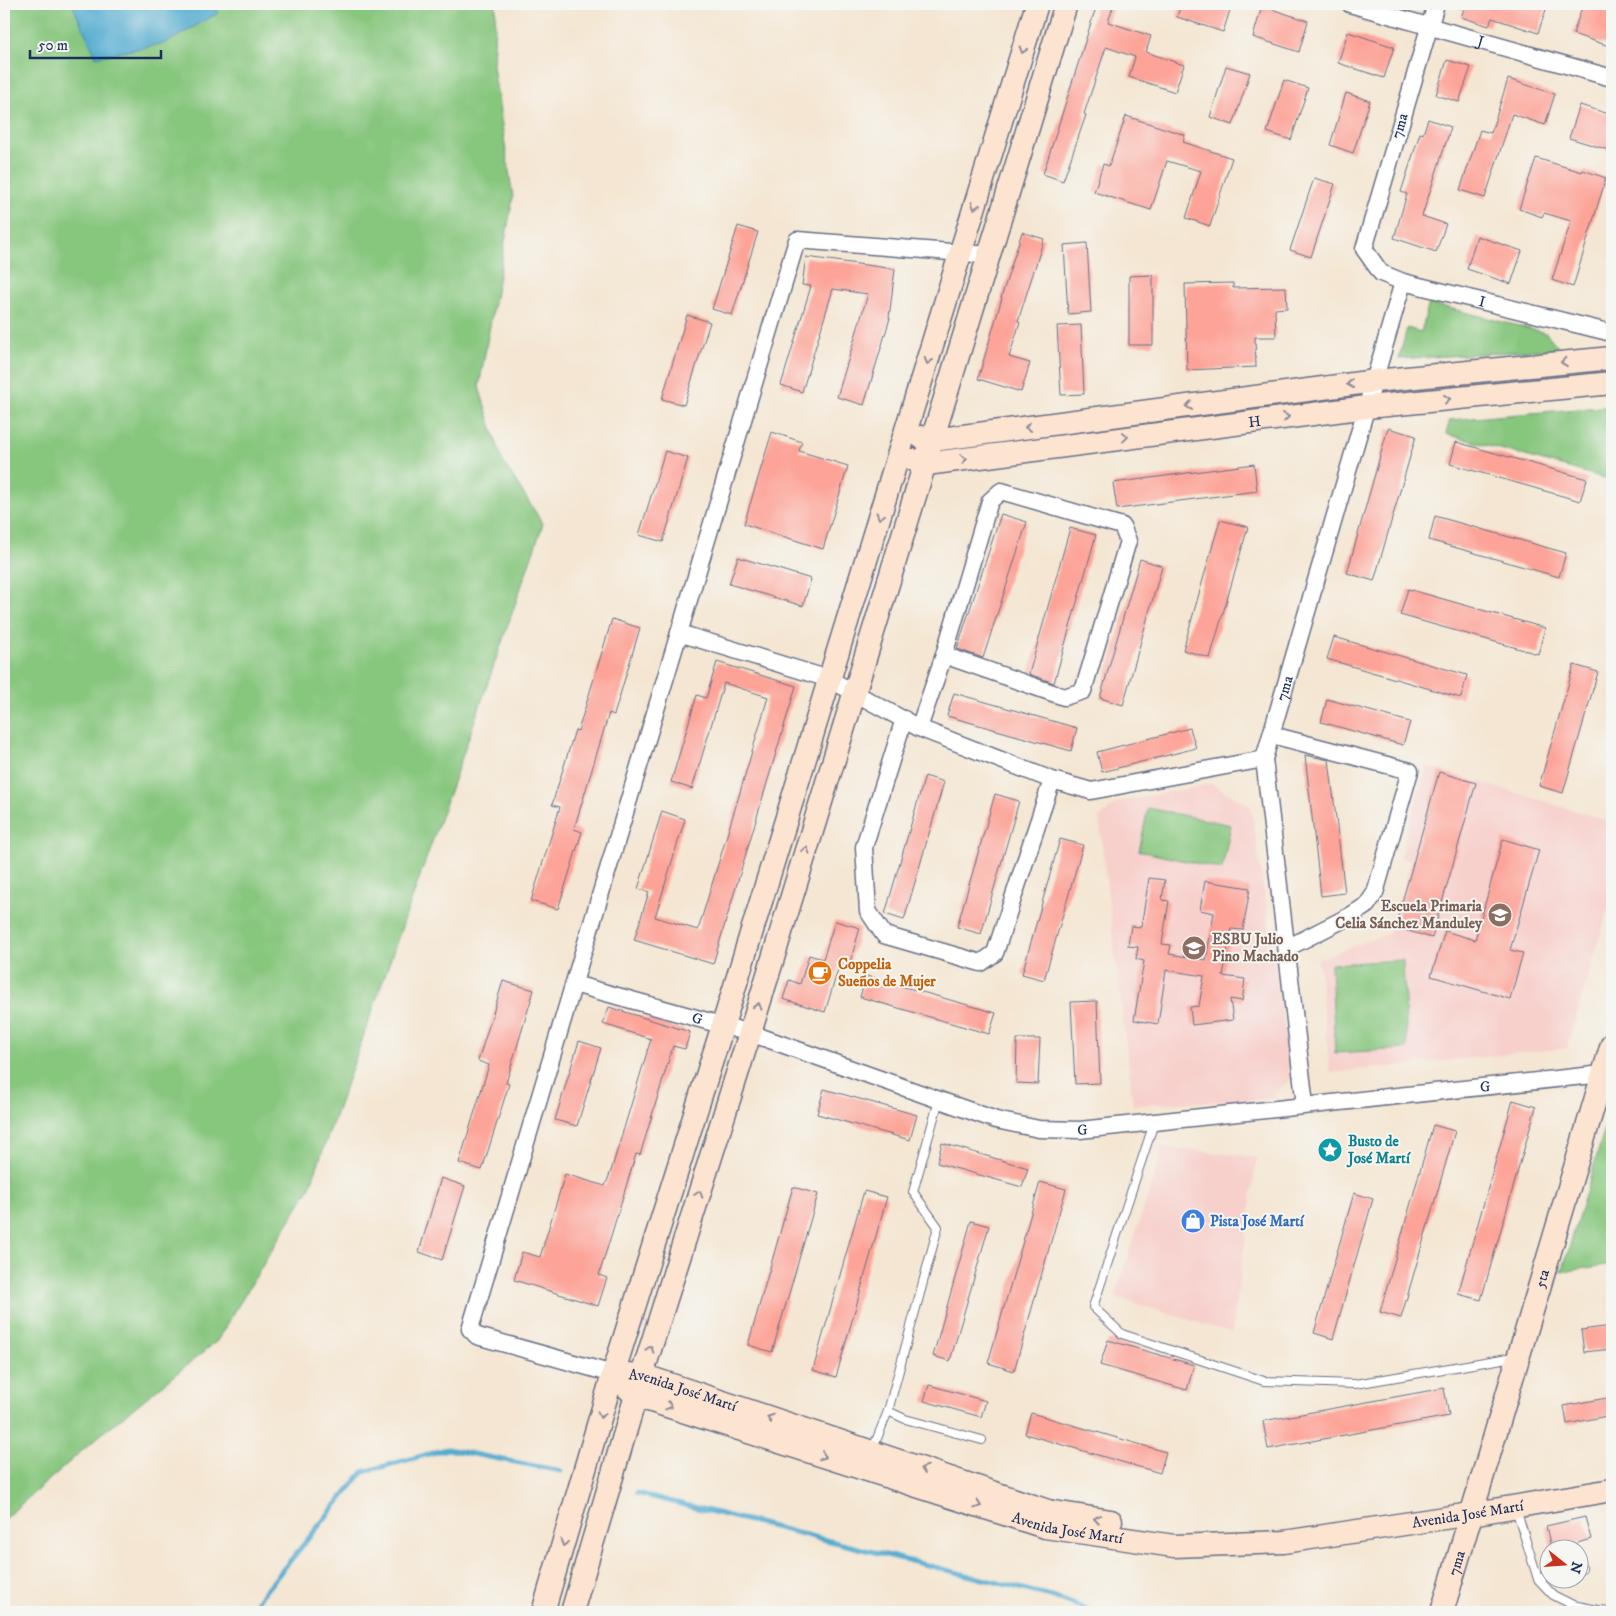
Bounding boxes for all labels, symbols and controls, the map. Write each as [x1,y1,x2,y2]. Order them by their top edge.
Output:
scale bar [30,28,161,60]
street label: J [1473,30,1486,51]
text: 50 m [38,36,68,55]
one-way arrow [1019,46,1029,54]
street label: 7ma [1387,110,1413,141]
one-way arrow [971,201,981,209]
street label: I [1477,291,1487,311]
one-way arrow [923,356,933,365]
one-way arrow [1559,357,1567,368]
one-way arrow [1345,378,1353,389]
one-way arrow [1444,394,1452,405]
one-way arrow [1184,400,1192,411]
street label: H [1247,411,1262,432]
one-way arrow [1282,412,1290,423]
one-way arrow [1023,421,1031,432]
one-way arrow [1120,433,1129,443]
one-way arrow [960,454,968,465]
one-way arrow [875,512,885,520]
street label: 7ma [1272,673,1297,703]
one-way arrow [801,847,811,855]
place label: Escuela Primaria Celia Sánchez Manduley [1335,897,1483,933]
school or university icon: Escuela Primaria Celia Sánchez Manduley [1487,902,1513,928]
place label: ESBU Julio Pino Machado [1212,930,1299,966]
school or university icon: ESBU Julio Pino Machado [1181,935,1207,961]
place label: Coppelia Sueños de Mujer [838,955,936,991]
cafe icon: Coppelia Sueños de Mujer [807,960,833,986]
one-way arrow [753,1002,763,1010]
street label: G [690,1008,705,1029]
street label: G [1479,1077,1492,1097]
street label: G [1076,1120,1089,1140]
place label: Busto de José Martí [1346,1132,1411,1168]
place icon: Busto de José Martí [1317,1137,1343,1163]
one-way arrow [693,1190,703,1199]
shop icon: Pista José Martí [1180,1208,1206,1234]
place label: Pista José Martí [1210,1212,1305,1231]
street label: 5ta [1530,1266,1554,1290]
one-way arrow [644,1345,654,1354]
street label: Avenida José Martí [628,1365,740,1416]
one-way arrow [664,1400,672,1410]
one-way arrow [596,1411,606,1419]
one-way arrow [766,1413,775,1423]
one-way arrow [819,1450,827,1460]
one-way arrow [920,1465,929,1475]
street label: Avenida José Martí [1411,1496,1526,1532]
one-way arrow [973,1500,982,1510]
street label: Avenida José Martí [1010,1508,1125,1548]
one-way arrow [1092,1514,1101,1524]
one-way arrow [559,1538,569,1546]
north arrow [1538,1538,1588,1588]
street label: 7ma [1444,1548,1470,1578]
text: N [1565,1559,1586,1576]

